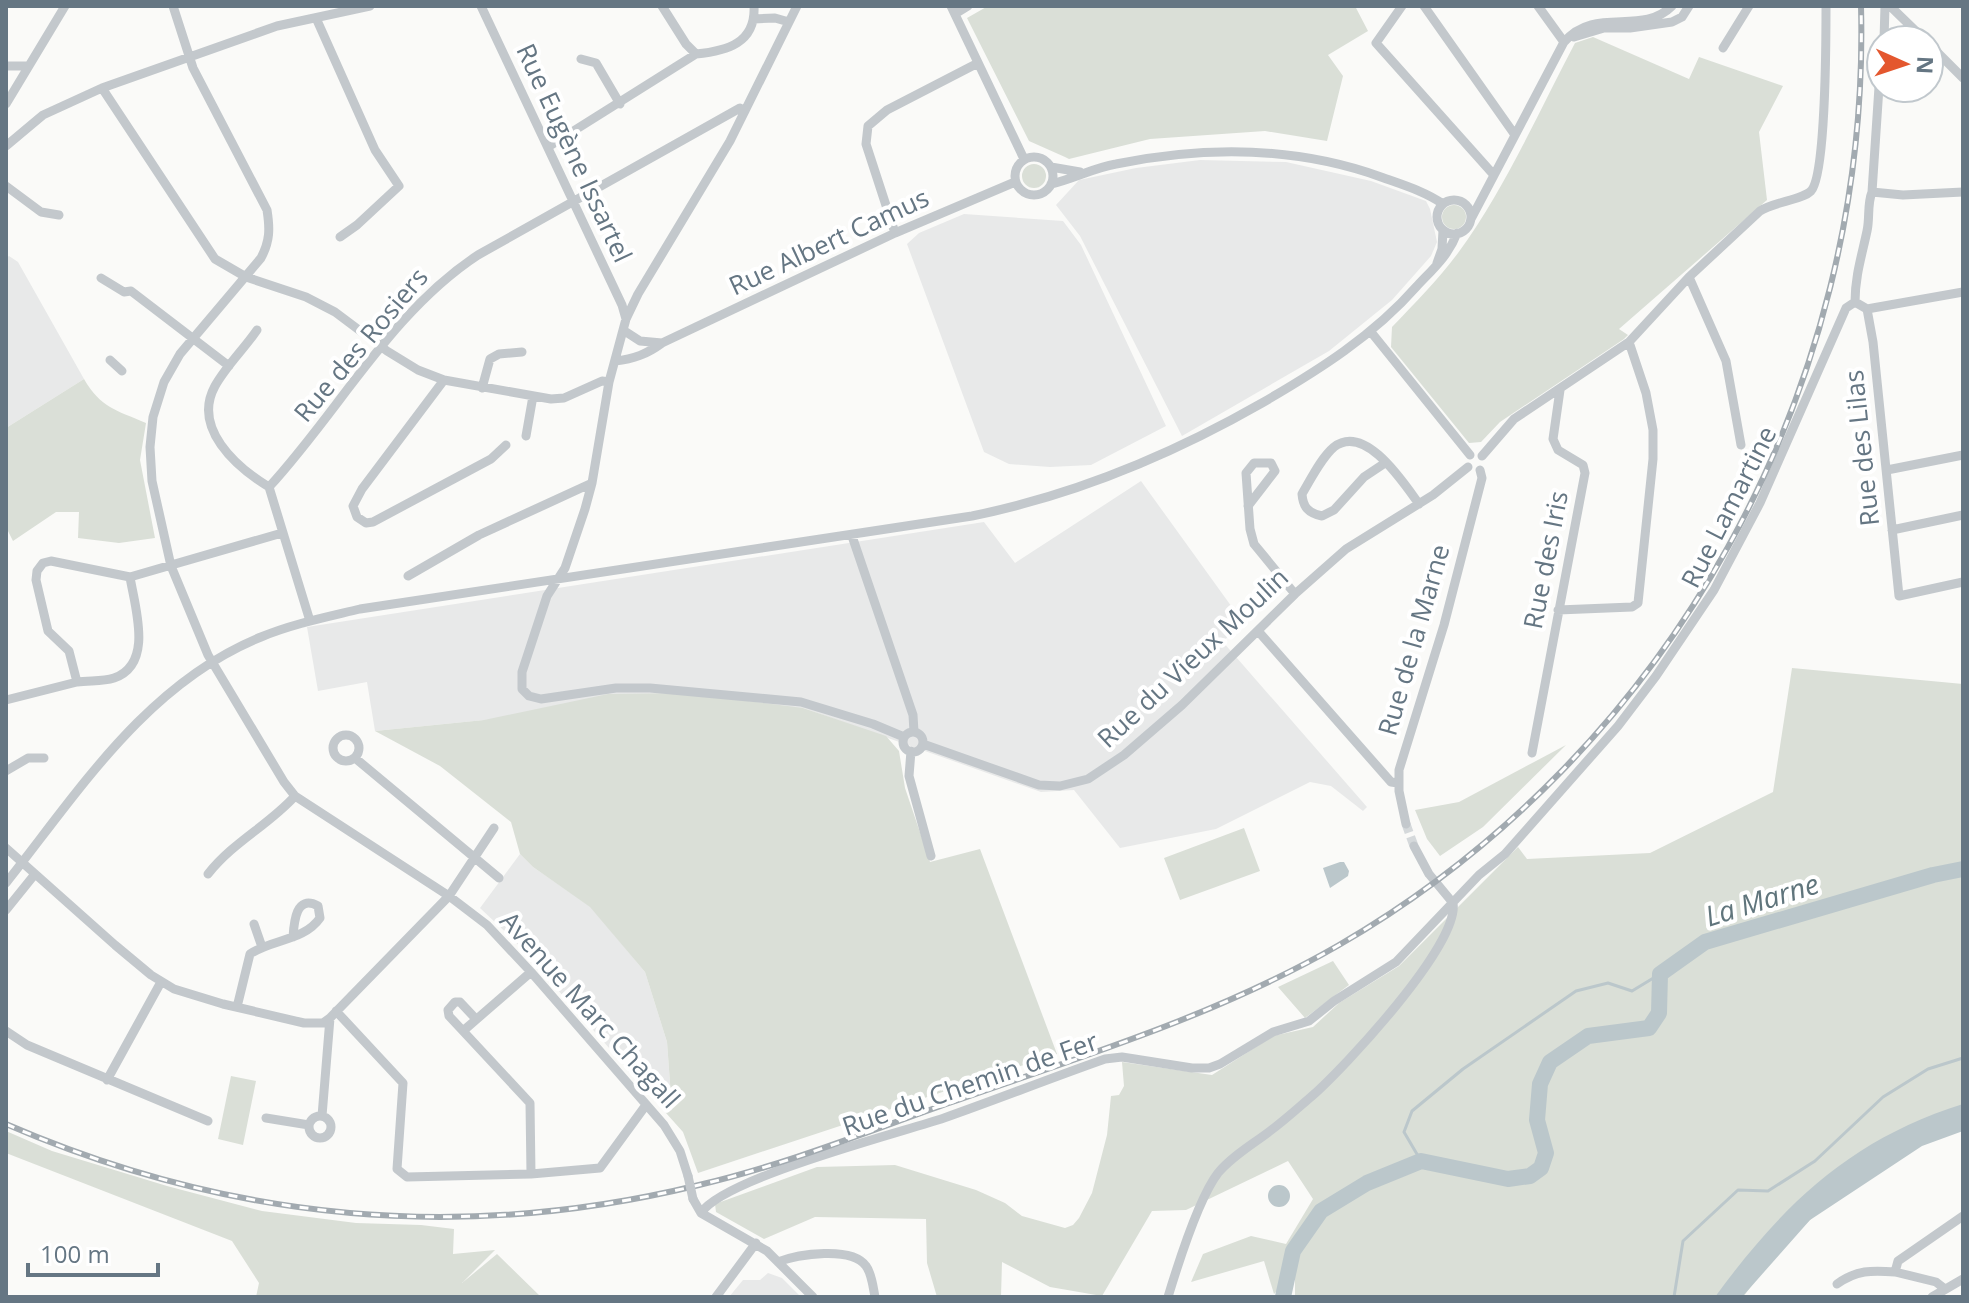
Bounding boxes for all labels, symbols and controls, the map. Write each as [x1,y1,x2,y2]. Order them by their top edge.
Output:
north arrow [1865,24,1945,104]
street label: Rue Eugène Issartel [508,37,641,268]
text: N [1911,55,1941,75]
street label: Rue Albert Camus [723,179,934,303]
street label: Rue des Rosiers [285,260,435,429]
street label: Rue des Lilas [1835,368,1887,528]
street label: Rue Lamartine [1672,420,1784,594]
street label: Rue des Iris [1514,488,1576,632]
street label: Rue de la Marne [1369,540,1458,740]
street label: Rue du Vieux Moulin [1089,559,1296,755]
water label: La Marne [1700,864,1823,934]
street label: Avenue Marc Chagall [493,903,689,1116]
street label: Rue du Chemin de Fer [837,1022,1103,1144]
scale bar [28,1227,158,1277]
text: 100 m [40,1237,110,1270]

